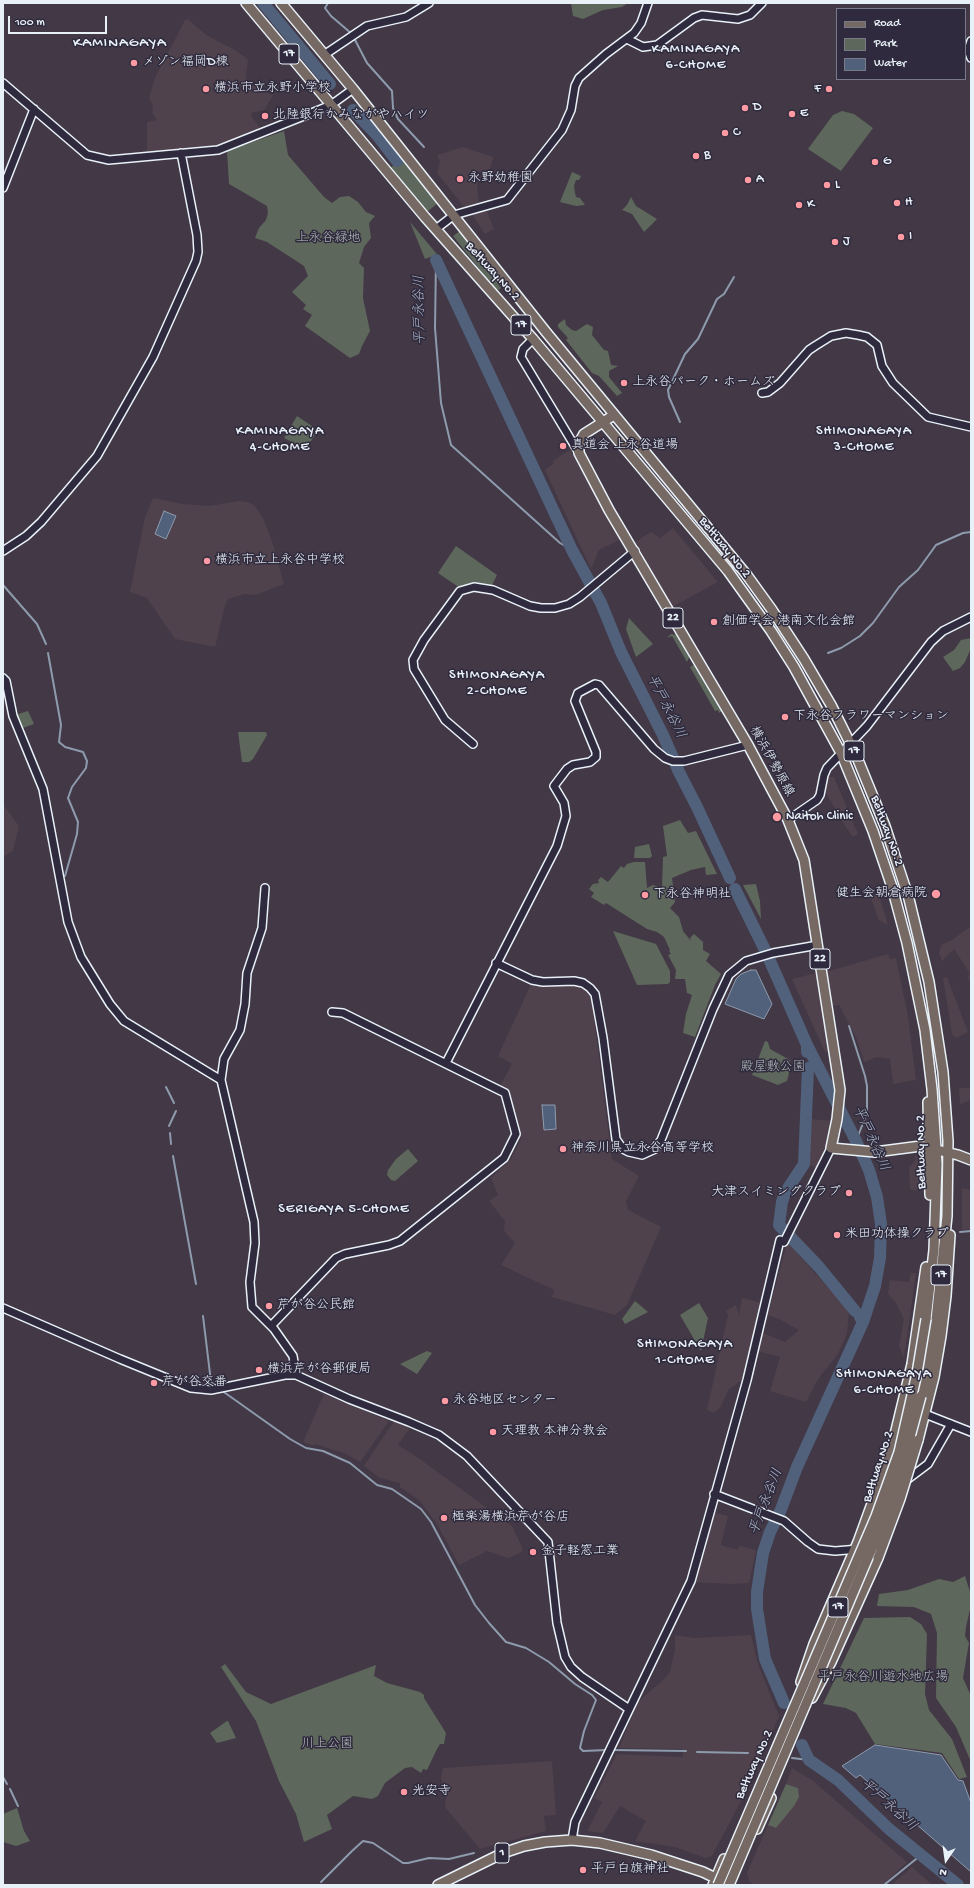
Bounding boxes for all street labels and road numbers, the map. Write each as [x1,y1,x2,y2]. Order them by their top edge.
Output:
road number: 17 [279,44,299,64]
street label: Beltway No.2 [461,239,523,305]
road number: 17 [511,315,531,335]
street label: Beltway No.2 [695,514,753,582]
road number: 22 [663,608,683,628]
street label: 横浜伊勢原線 [745,724,797,800]
road number: 17 [844,741,864,761]
street label: Beltway No.2 [866,794,906,868]
road number: 22 [810,949,830,969]
street label: Beltway No.2 [914,1115,930,1189]
road number: 17 [931,1265,951,1285]
street label: Beltway No.2 [860,1429,898,1505]
road number: 17 [828,1597,848,1617]
street label: Beltway No.2 [733,1728,777,1802]
road number: 1 [495,1843,509,1863]

